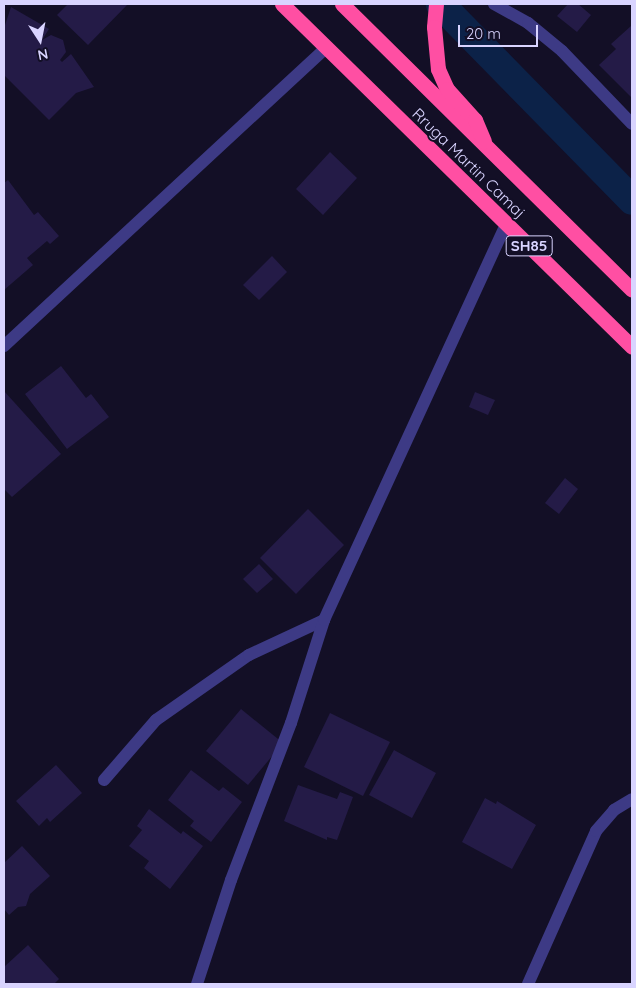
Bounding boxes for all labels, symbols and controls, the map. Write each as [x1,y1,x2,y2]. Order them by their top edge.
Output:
north arrow [15,15,65,65]
scale bar [461,15,541,47]
text: 20 m [466,24,501,43]
text: N [36,45,50,65]
street label: Rruga Martin Camaj [408,104,530,222]
road number: SH85 [505,234,553,258]

